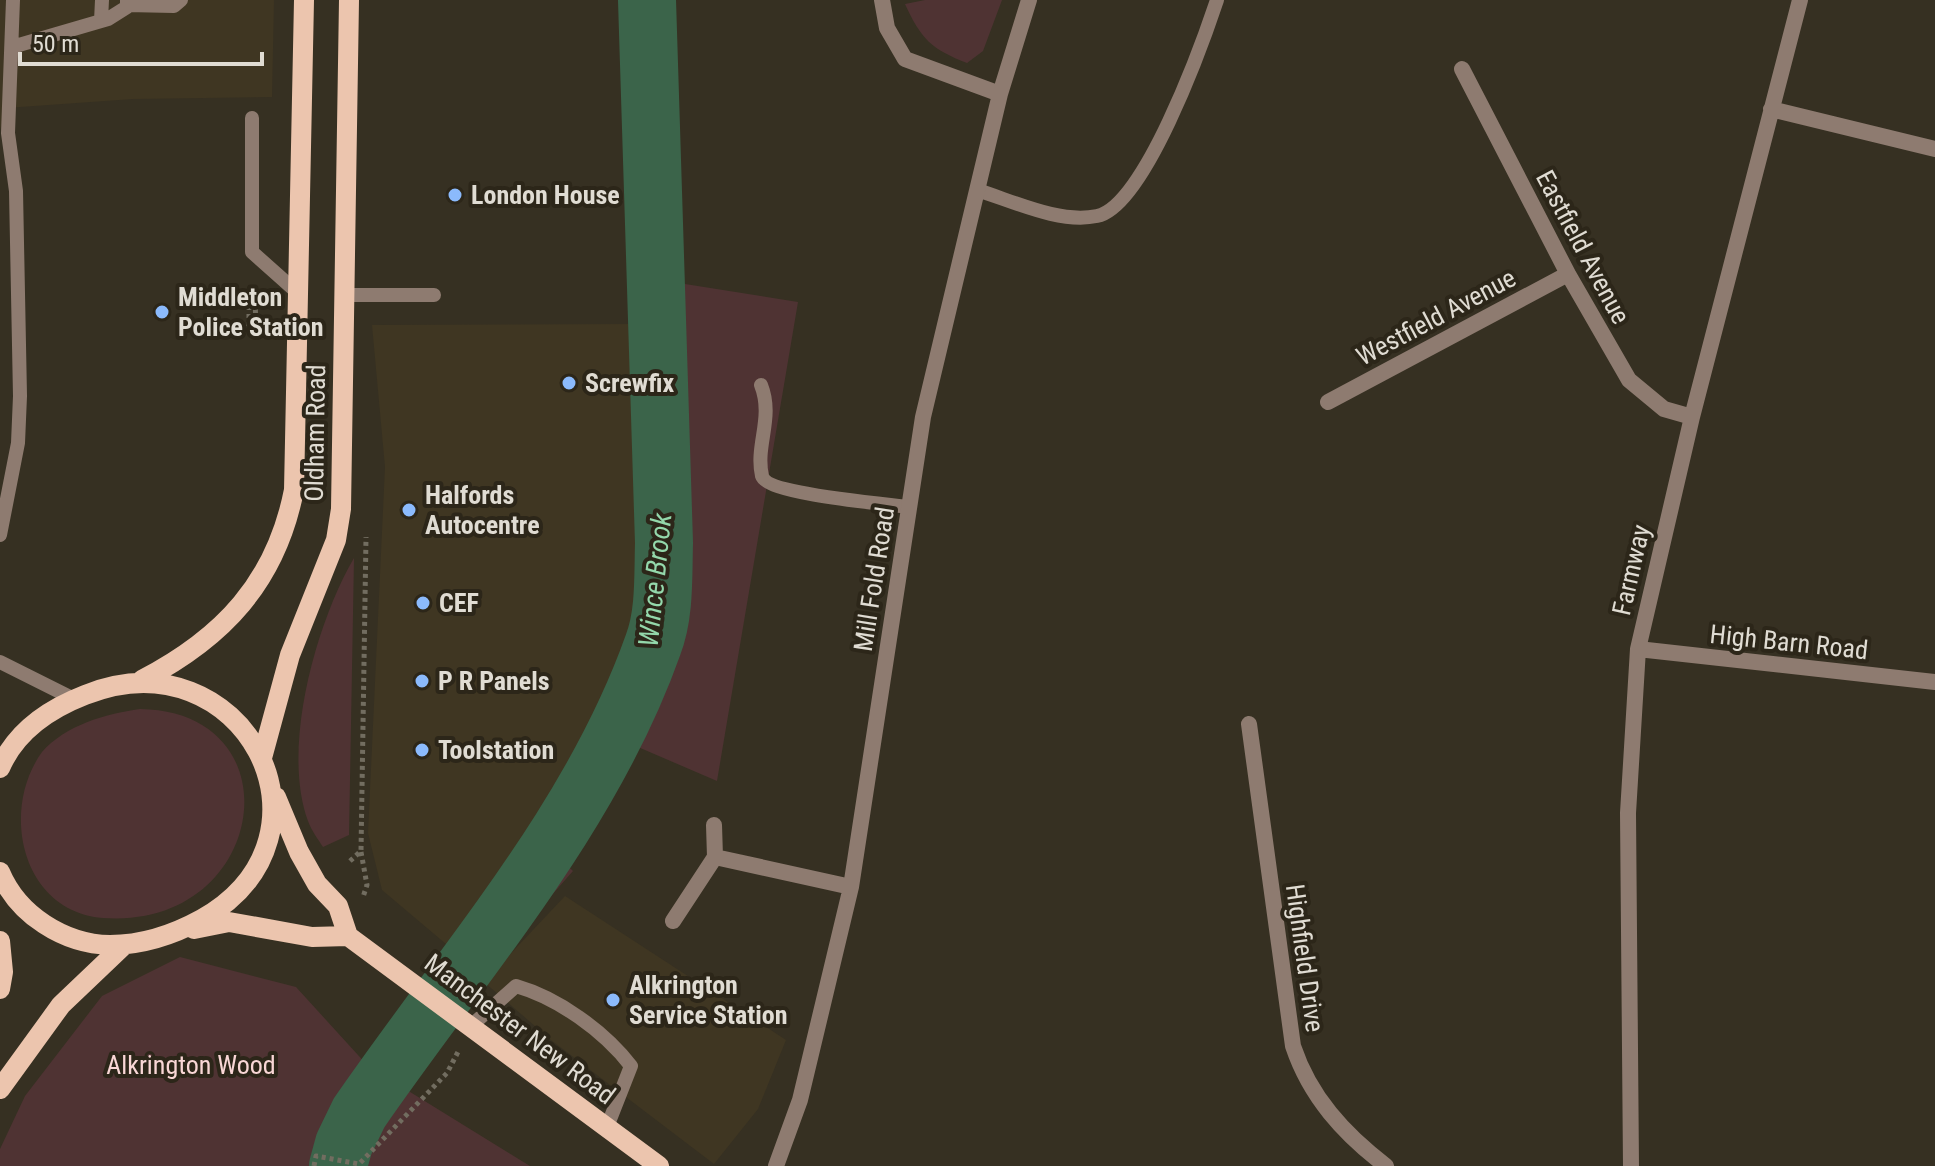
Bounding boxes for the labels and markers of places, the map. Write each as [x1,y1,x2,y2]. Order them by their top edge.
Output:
place label: London House [471,180,620,210]
marker: London House [446,186,464,204]
place label: Middleton Police Station [178,282,324,342]
marker: Middleton Police Station [153,303,171,321]
place label: Screwfix [585,368,674,398]
marker: Screwfix [560,374,578,392]
place label: Halfords Autocentre [425,480,540,540]
marker: Halfords Autocentre [400,501,418,519]
place label: CEF [439,588,479,618]
marker: CEF [414,594,432,612]
place label: P R Panels [438,666,550,696]
marker: P R Panels [413,672,431,690]
place label: Toolstation [438,735,554,765]
marker: Toolstation [413,741,431,759]
place label: Alkrington Service Station [629,970,787,1030]
marker: Alkrington Service Station [604,991,622,1009]

